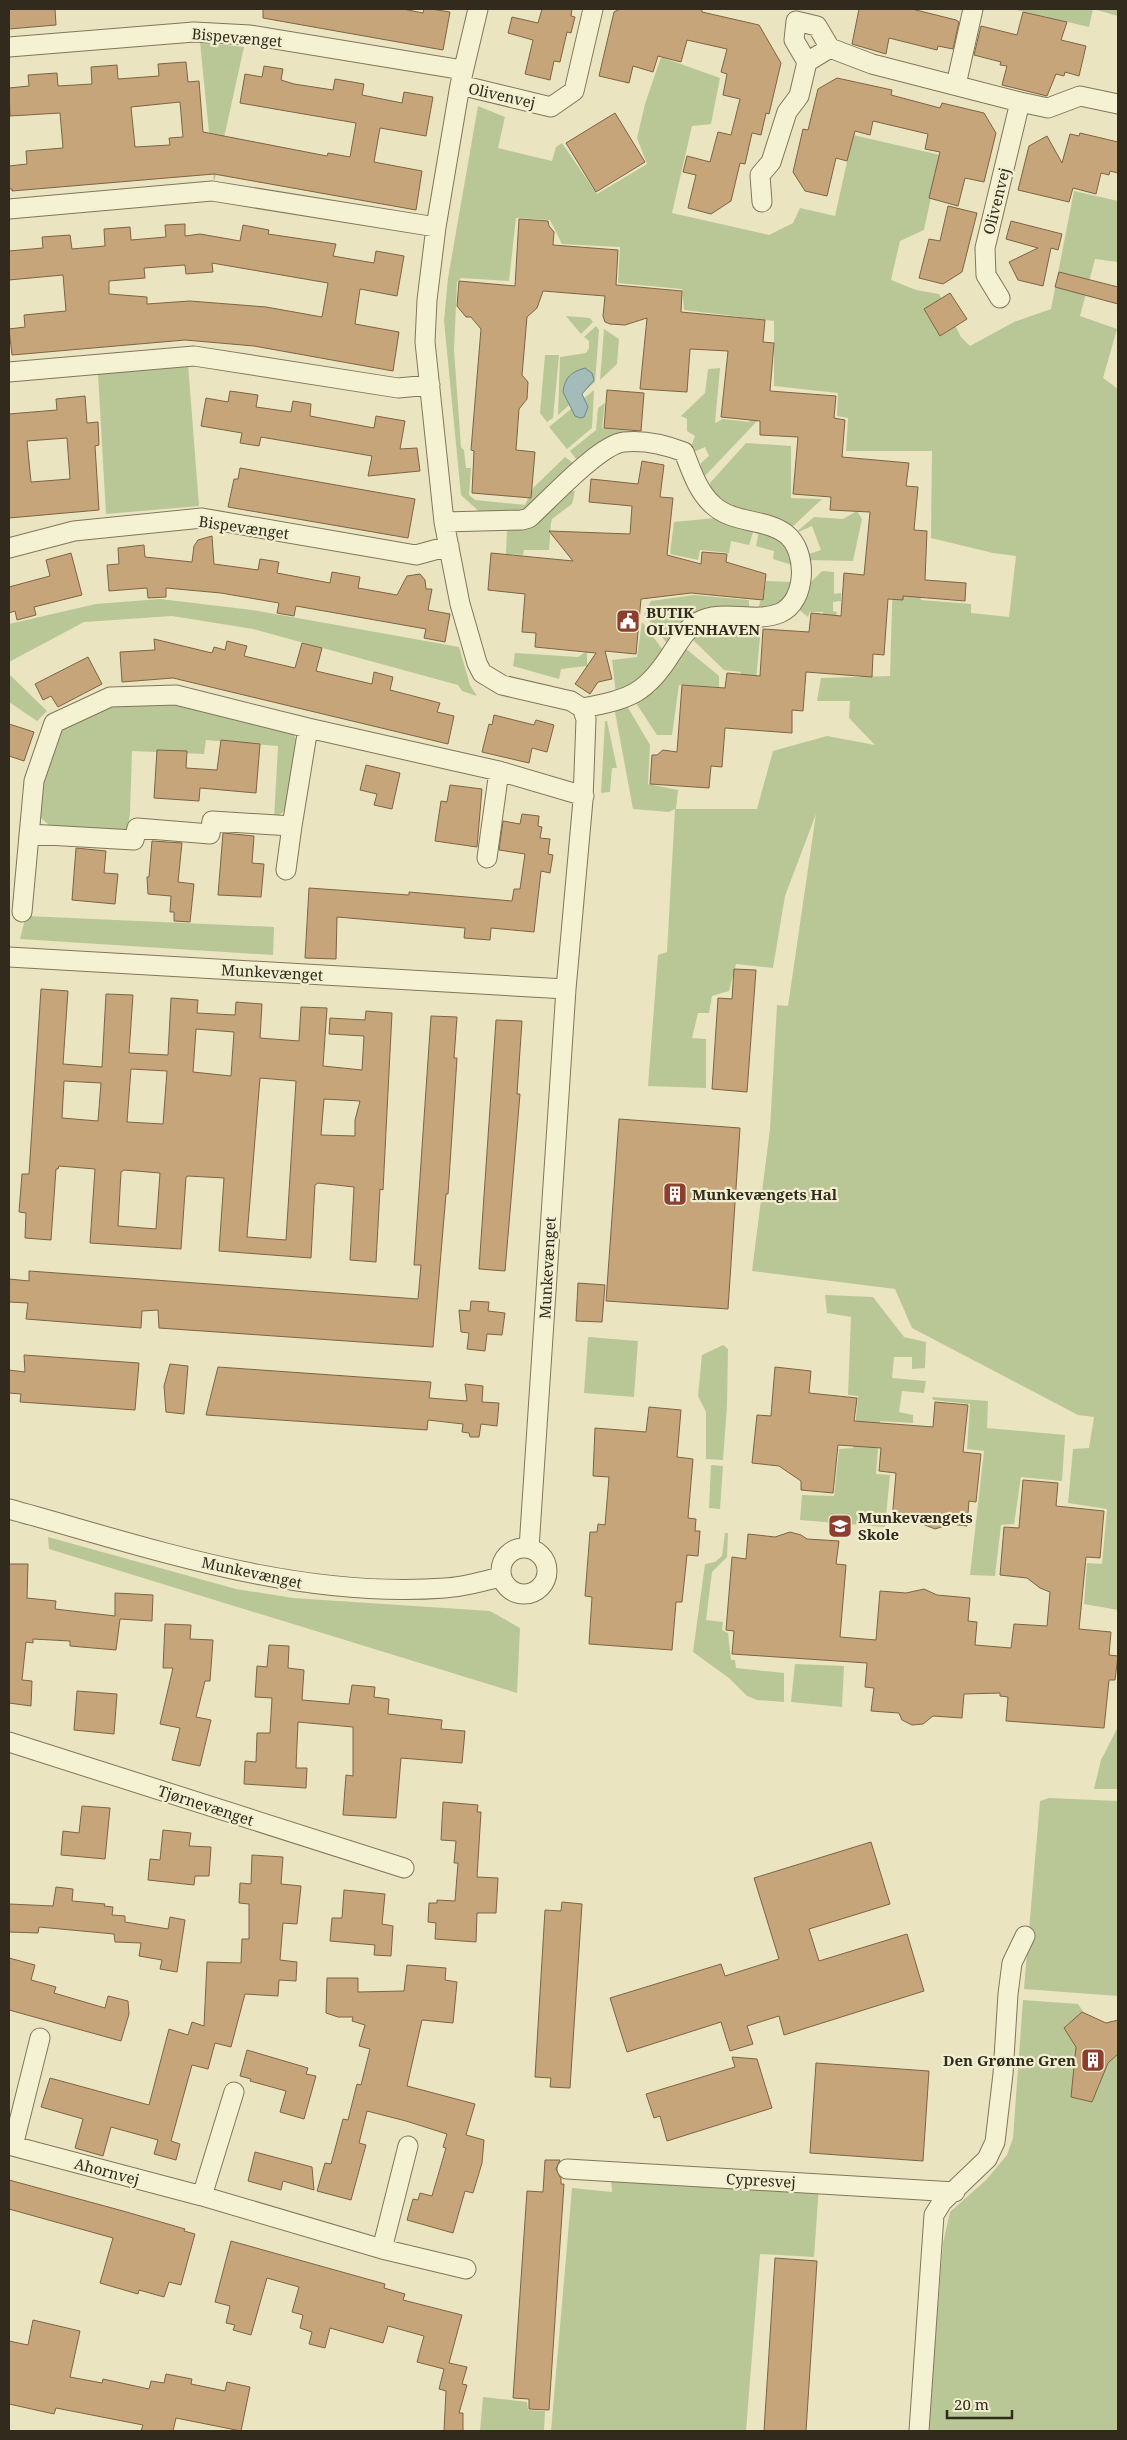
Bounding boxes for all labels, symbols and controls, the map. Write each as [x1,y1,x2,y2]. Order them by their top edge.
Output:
street label: Bispevænget [191,23,283,51]
street label: Olivenvej [467,78,537,112]
street label: Olivenvej [978,165,1014,237]
street label: Bispevænget [198,511,290,543]
place label: BUTIK OLIVENHAVEN [646,602,760,639]
public building icon: BUTIK OLIVENHAVEN [615,608,641,634]
street label: Munkevænget [220,959,324,985]
building icon: Munkevængets Hal [662,1181,688,1207]
place label: Munkevængets Hal [692,1184,838,1204]
street label: Munkevænget [534,1216,560,1320]
place label: Munkevængets Skole [858,1507,973,1544]
school or university icon: Munkevængets Skole [827,1513,853,1539]
street label: Munkevænget [200,1552,304,1592]
street label: Tjørnevænget [156,1780,256,1830]
building icon: Den Grønne Gren [1080,2047,1106,2073]
place label: Den Grønne Gren [943,2050,1076,2070]
street label: Ahornvej [72,2153,142,2189]
street label: Cypresvej [726,2168,796,2192]
scale bar [947,2388,1012,2420]
text: 20 m [954,2394,989,2414]

